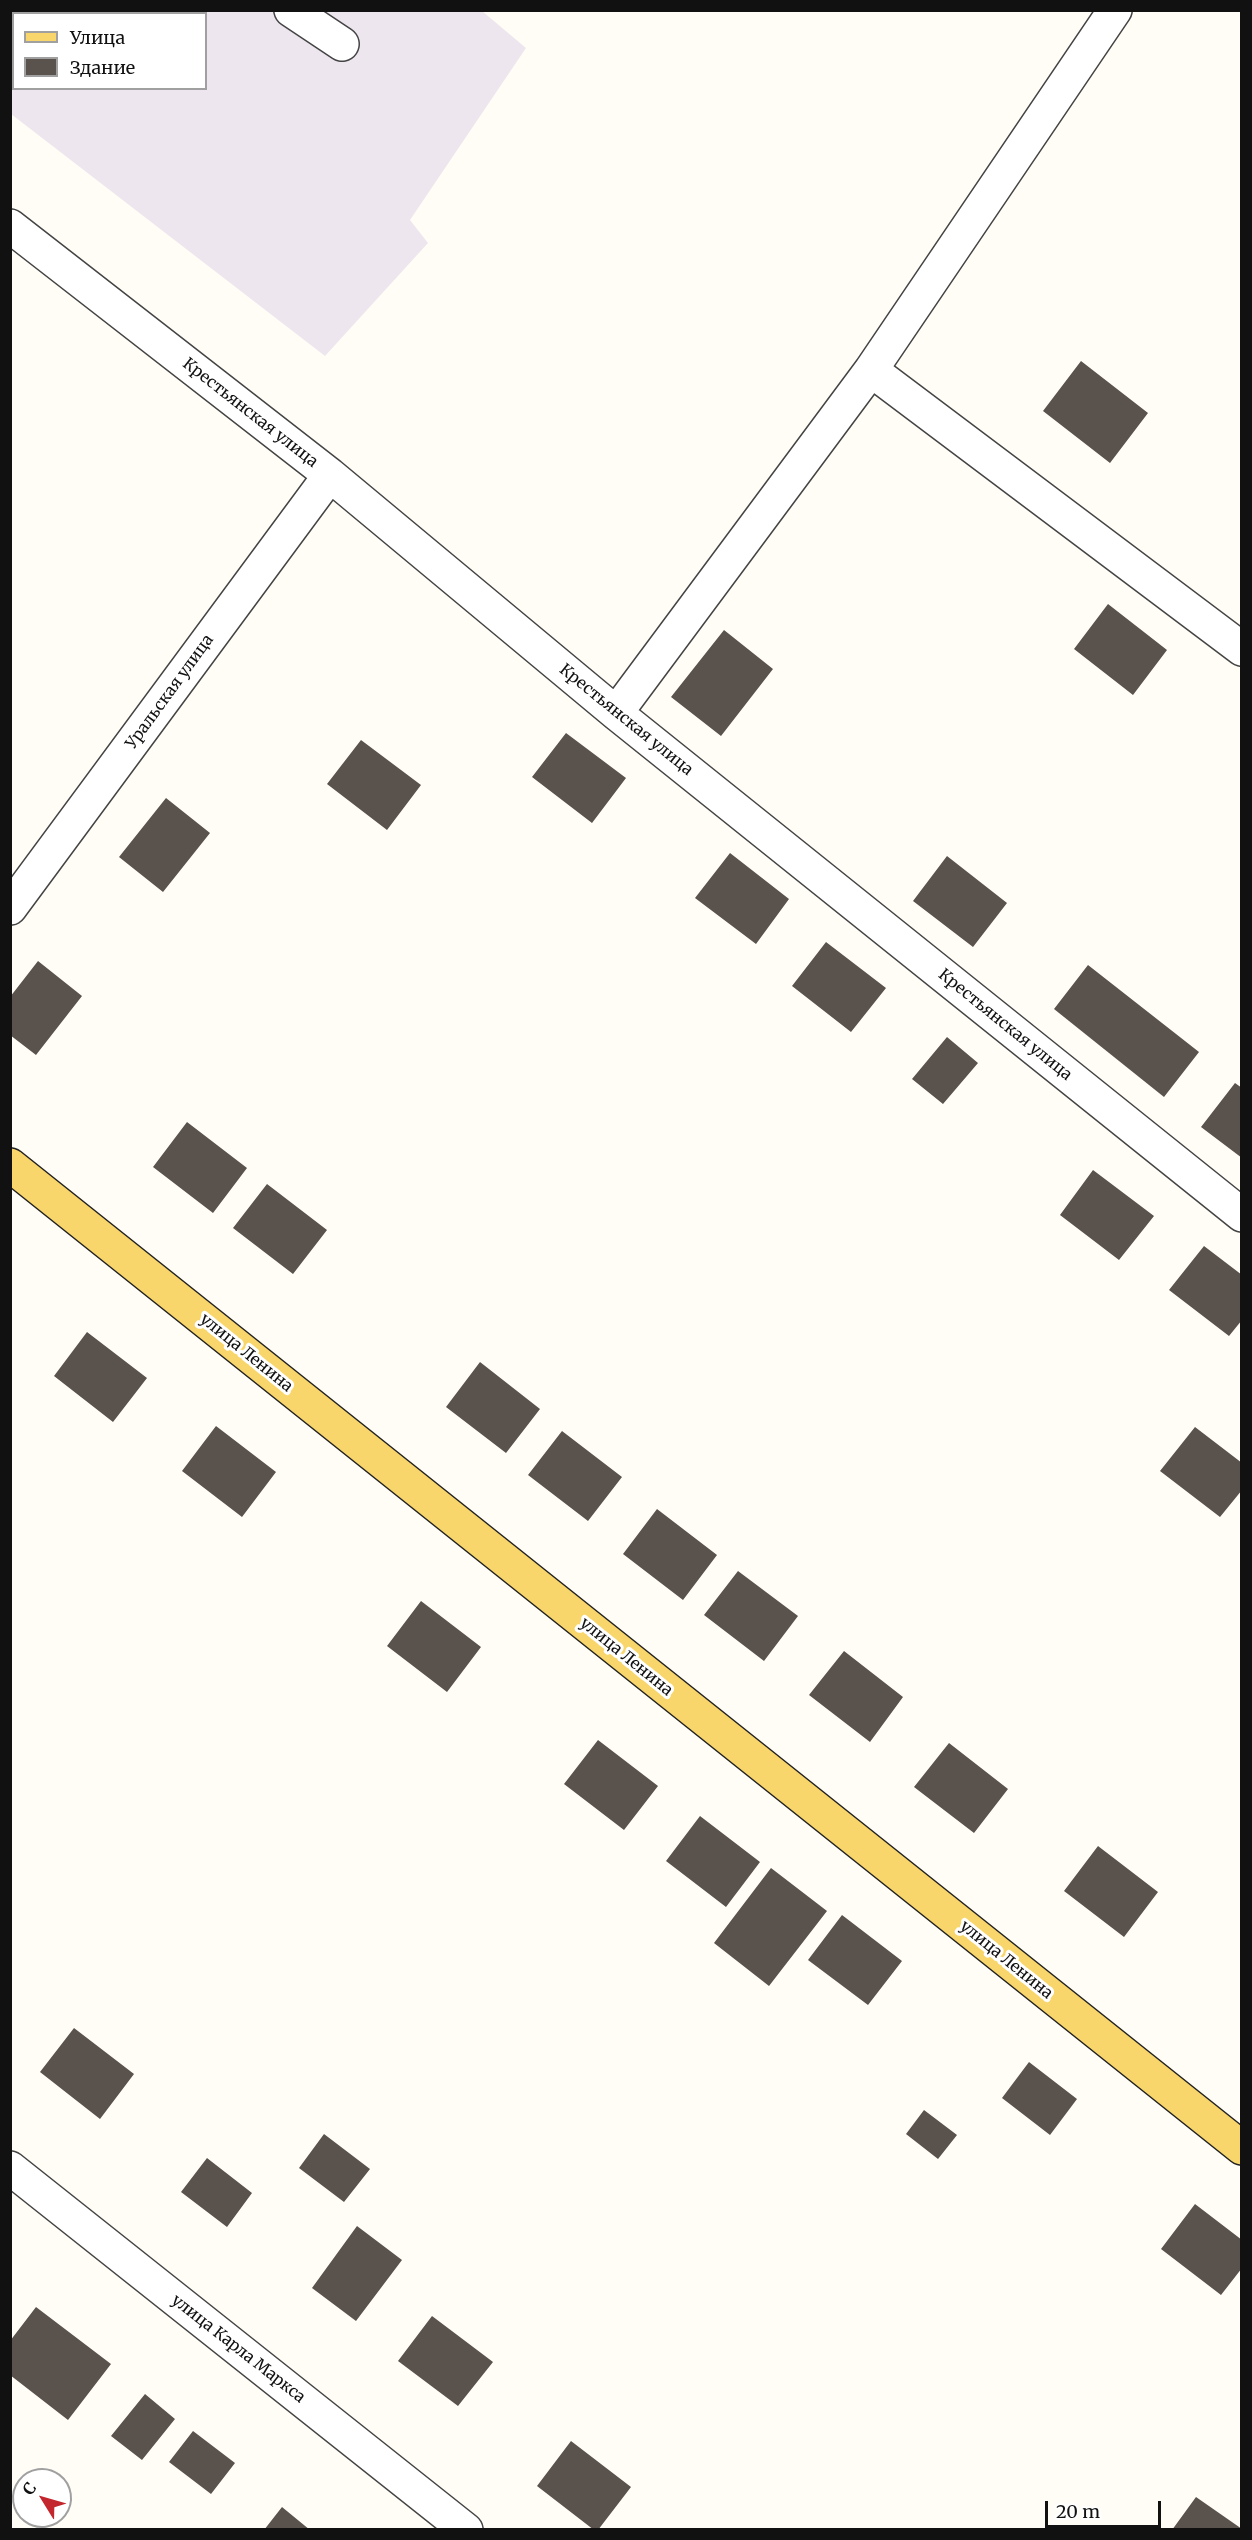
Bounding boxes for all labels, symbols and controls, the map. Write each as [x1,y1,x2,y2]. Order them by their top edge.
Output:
legend [12,12,207,90]
text: Улица [70,26,125,49]
text: Здание [70,56,135,79]
street label: Крестьянская улица [179,354,321,472]
street label: Уральская улица [122,631,218,753]
street label: Крестьянская улица [555,660,697,780]
street label: Крестьянская улица [934,965,1076,1085]
street label: улица Ленина [196,1310,296,1396]
street label: улица Ленина [576,1614,676,1700]
street label: улица Ленина [956,1917,1056,2003]
street label: улица Карла Маркса [167,2291,309,2407]
north arrow [12,2468,72,2528]
text: С [18,2478,40,2499]
scale bar [1048,2489,1164,2527]
text: 20 m [1056,2500,1100,2523]

